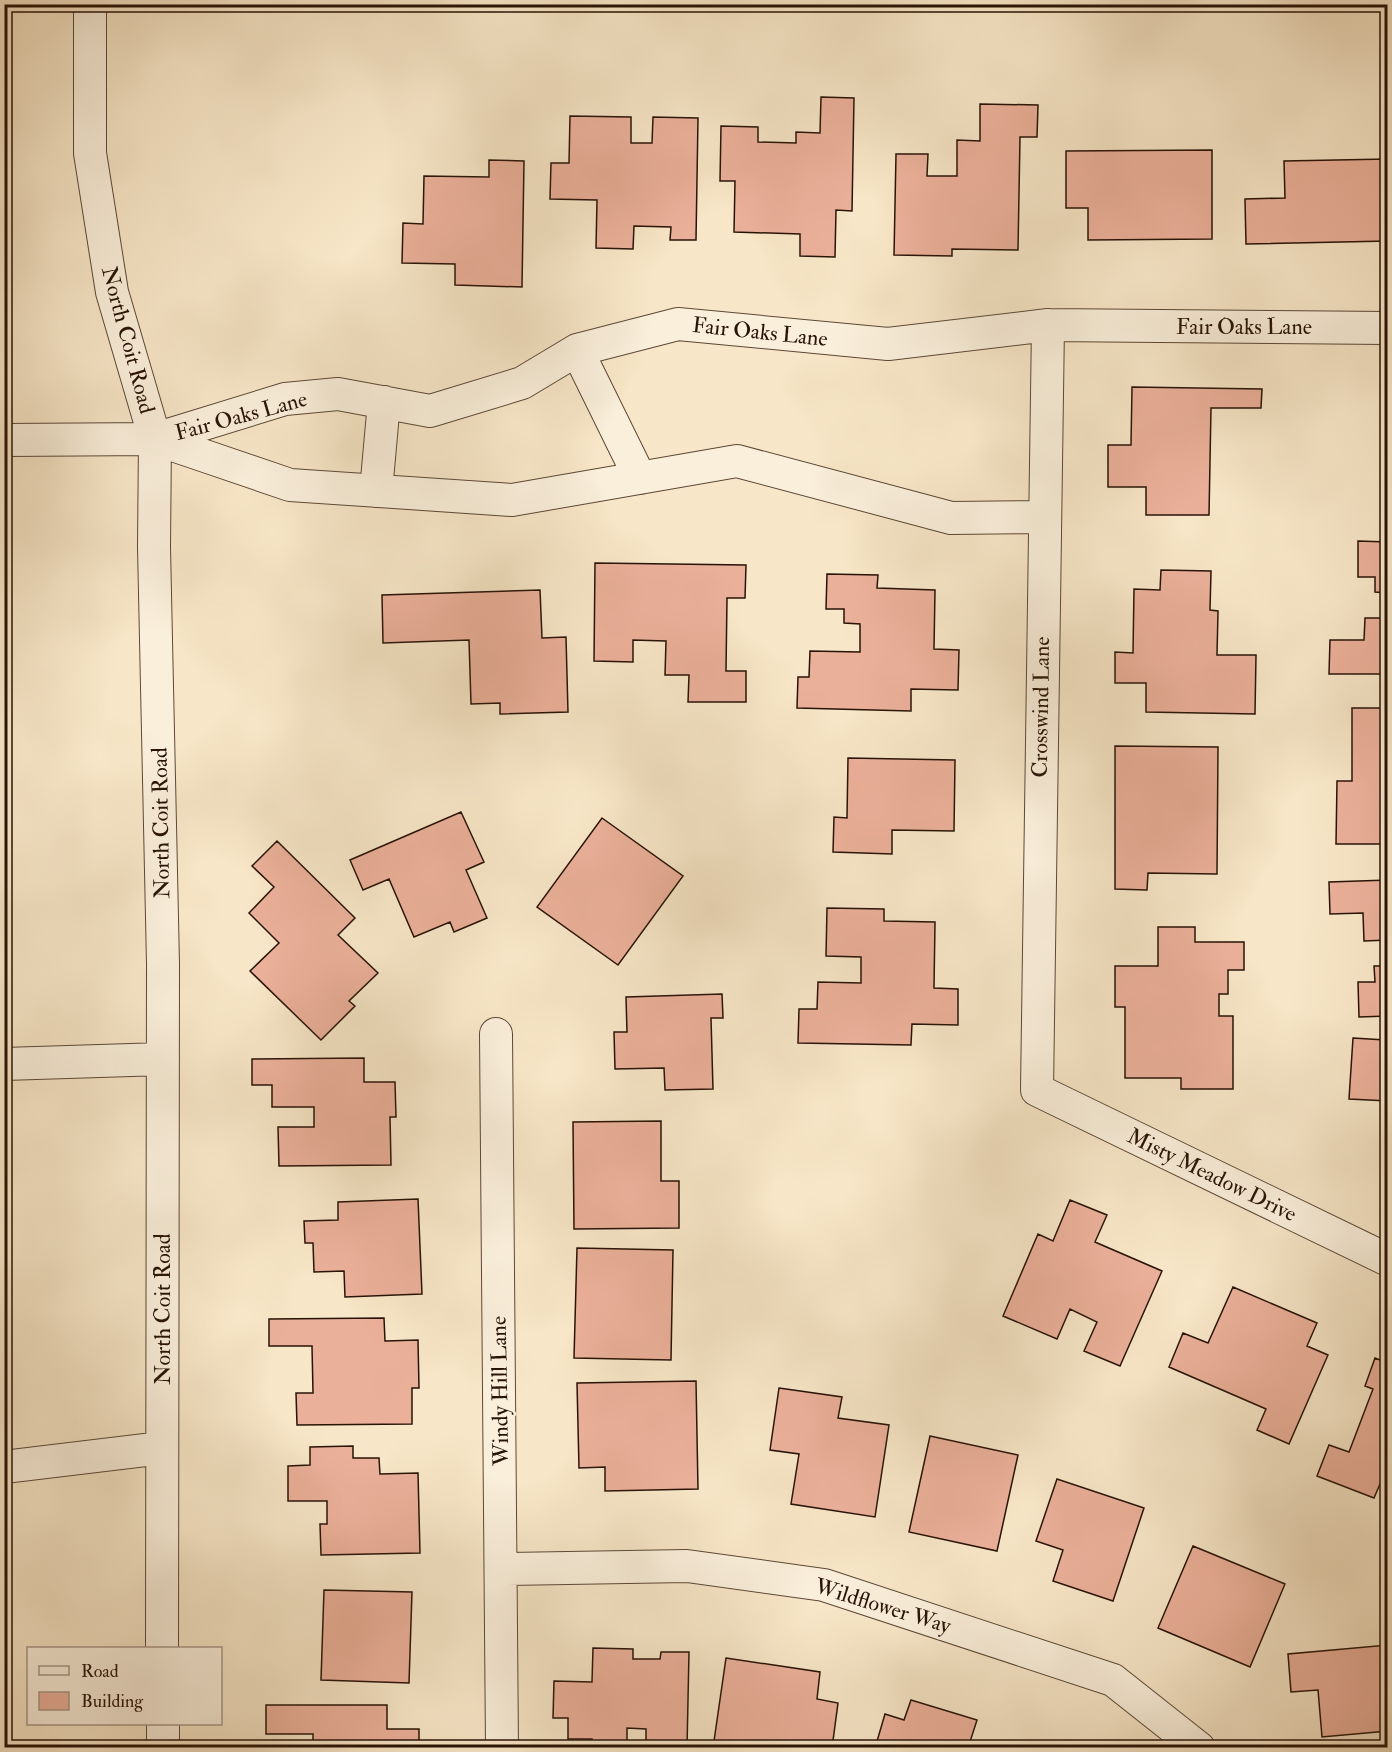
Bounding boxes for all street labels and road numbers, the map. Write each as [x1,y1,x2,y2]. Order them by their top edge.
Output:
street label: North Coit Road [95,263,161,417]
street label: Fair Oaks Lane [691,311,829,353]
street label: Fair Oaks Lane [1176,313,1312,341]
street label: Fair Oaks Lane [172,385,310,447]
street label: Crosswind Lane [1026,636,1056,778]
street label: North Coit Road [146,747,176,899]
street label: Misty Meadow Drive [1123,1122,1301,1228]
street label: North Coit Road [149,1233,177,1385]
street label: Windy Hill Lane [485,1316,515,1467]
street label: Wildflower Way [811,1572,955,1640]

